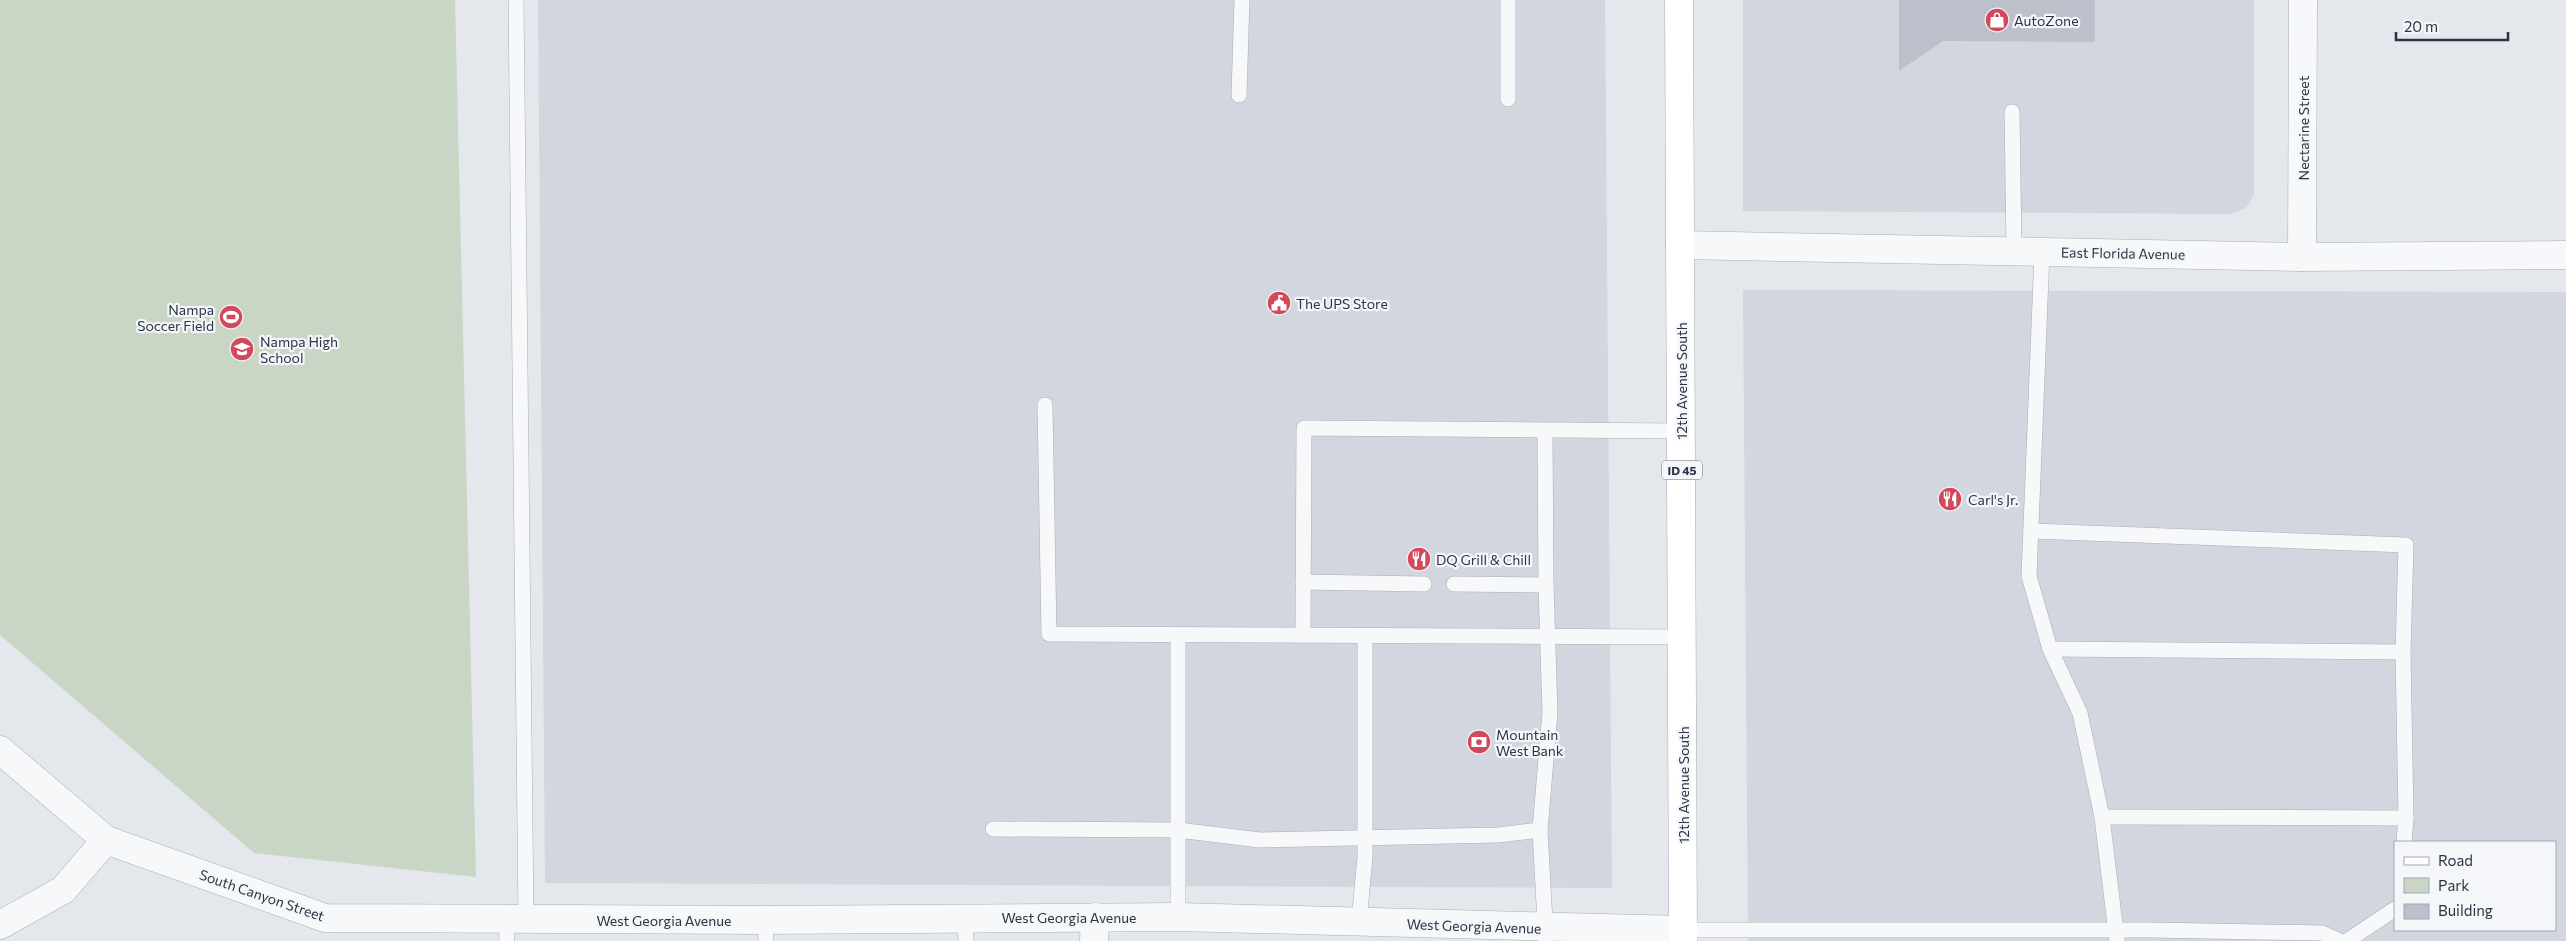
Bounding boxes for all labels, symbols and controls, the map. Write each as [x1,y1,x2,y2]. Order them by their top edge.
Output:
shop icon: AutoZone [1984,7,2010,33]
scale bar [2396,10,2508,42]
place label: AutoZone [2014,12,2079,29]
text: 20 m [2404,17,2438,35]
street label: Nectarine Street [2295,75,2312,180]
street label: East Florida Avenue [2061,243,2185,263]
public building icon: The UPS Store [1266,290,1292,316]
place label: The UPS Store [1296,295,1388,312]
place label: Nampa Soccer Field [137,301,214,334]
sports icon: Nampa Soccer Field [218,304,244,330]
street label: 12th Avenue South [1673,322,1690,440]
place label: Nampa High School [260,333,338,366]
school or university icon: Nampa High School [229,336,255,362]
road number: ID 45 [1662,460,1702,480]
restaurant icon: Carl's Jr. [1937,486,1963,512]
place label: Carl's Jr. [1968,491,2018,508]
restaurant icon: DQ Grill & Chill [1406,546,1432,572]
place label: DQ Grill & Chill [1436,551,1531,568]
place label: Mountain West Bank [1496,726,1564,759]
street label: 12th Avenue South [1675,726,1692,844]
bank icon: Mountain West Bank [1466,729,1492,755]
legend [2394,841,2556,931]
text: Road [2438,851,2473,869]
street label: South Canyon Street [197,866,327,924]
text: Park [2438,876,2469,894]
text: Building [2438,901,2493,919]
street label: West Georgia Avenue [1002,909,1136,926]
street label: West Georgia Avenue [597,912,731,929]
street label: West Georgia Avenue [1406,915,1542,937]

